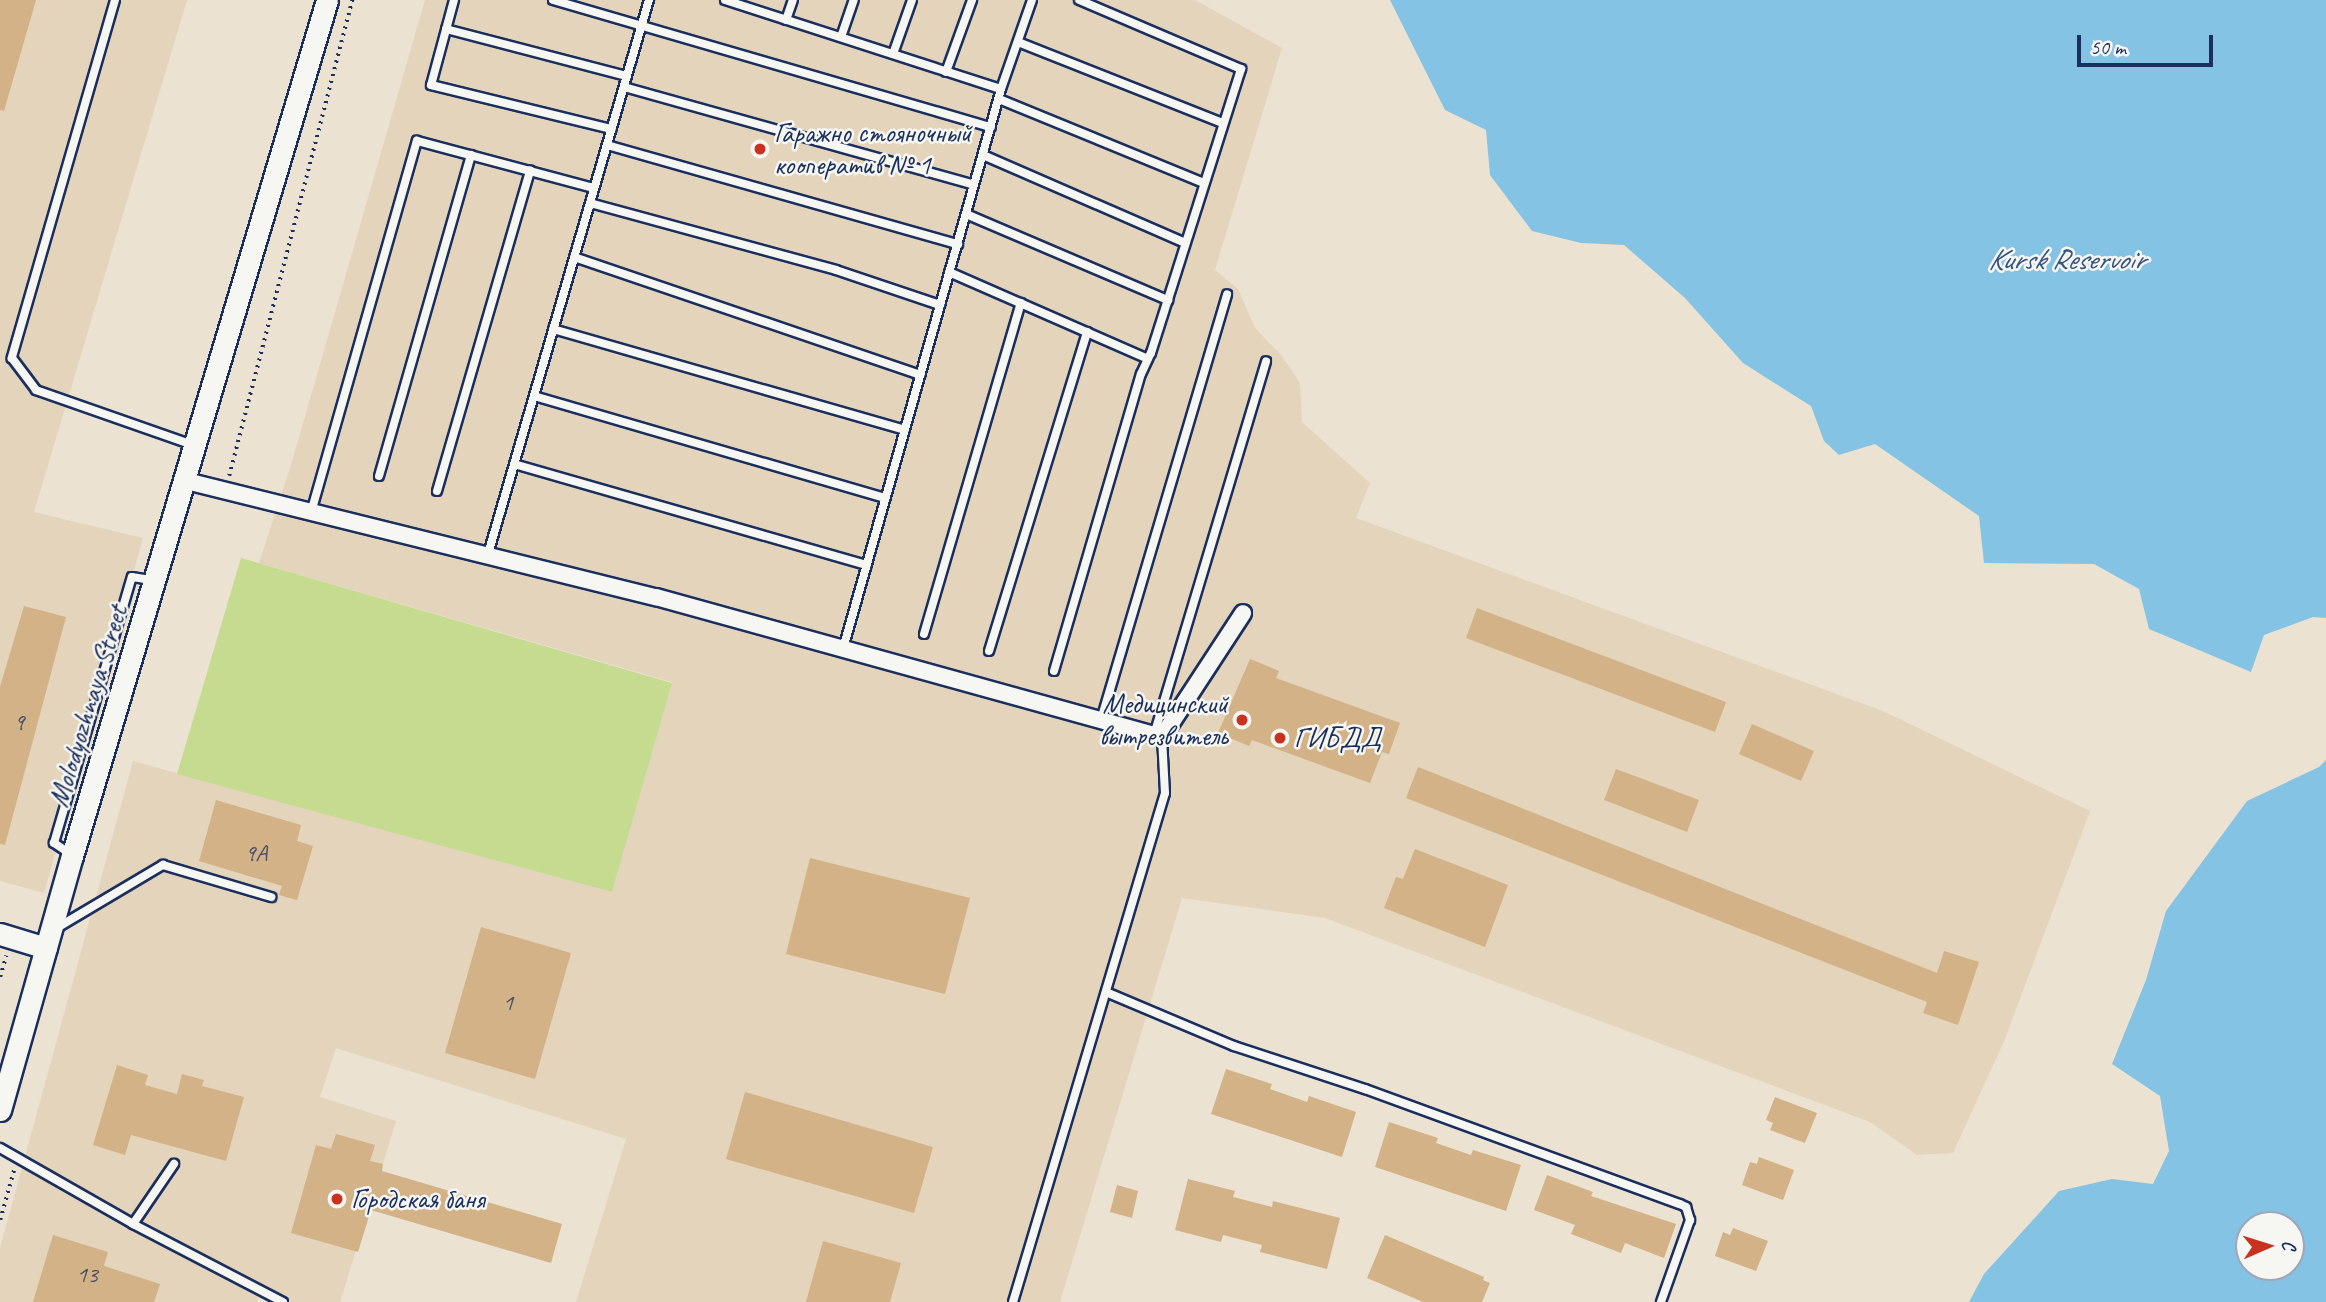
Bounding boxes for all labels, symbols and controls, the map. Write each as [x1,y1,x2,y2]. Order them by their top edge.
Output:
scale bar [2081,21,2218,65]
text: 50 m [2090,34,2126,60]
place label: Гаражно стояночный кооператив № 1 [774,116,971,182]
marker: Гаражно стояночный кооператив № 1 [752,141,768,157]
water label: Kursk Reservoir [1988,241,2144,277]
street label: Molodyozhnaya Street [41,601,135,811]
place label: Медицинский вытрезвитель [1099,687,1228,753]
house number: 9 [14,709,24,737]
marker: Медицинский вытрезвитель [1234,712,1250,728]
place label: ГИБДД [1294,721,1380,755]
marker: ГИБДД [1272,730,1288,746]
house number: 9А [245,840,267,868]
house number: 1 [503,989,513,1017]
place label: Городская баня [351,1182,486,1216]
marker: Городская баня [329,1191,345,1207]
north arrow [2235,1211,2305,1281]
text: С [2277,1240,2301,1250]
house number: 13 [76,1261,98,1289]

